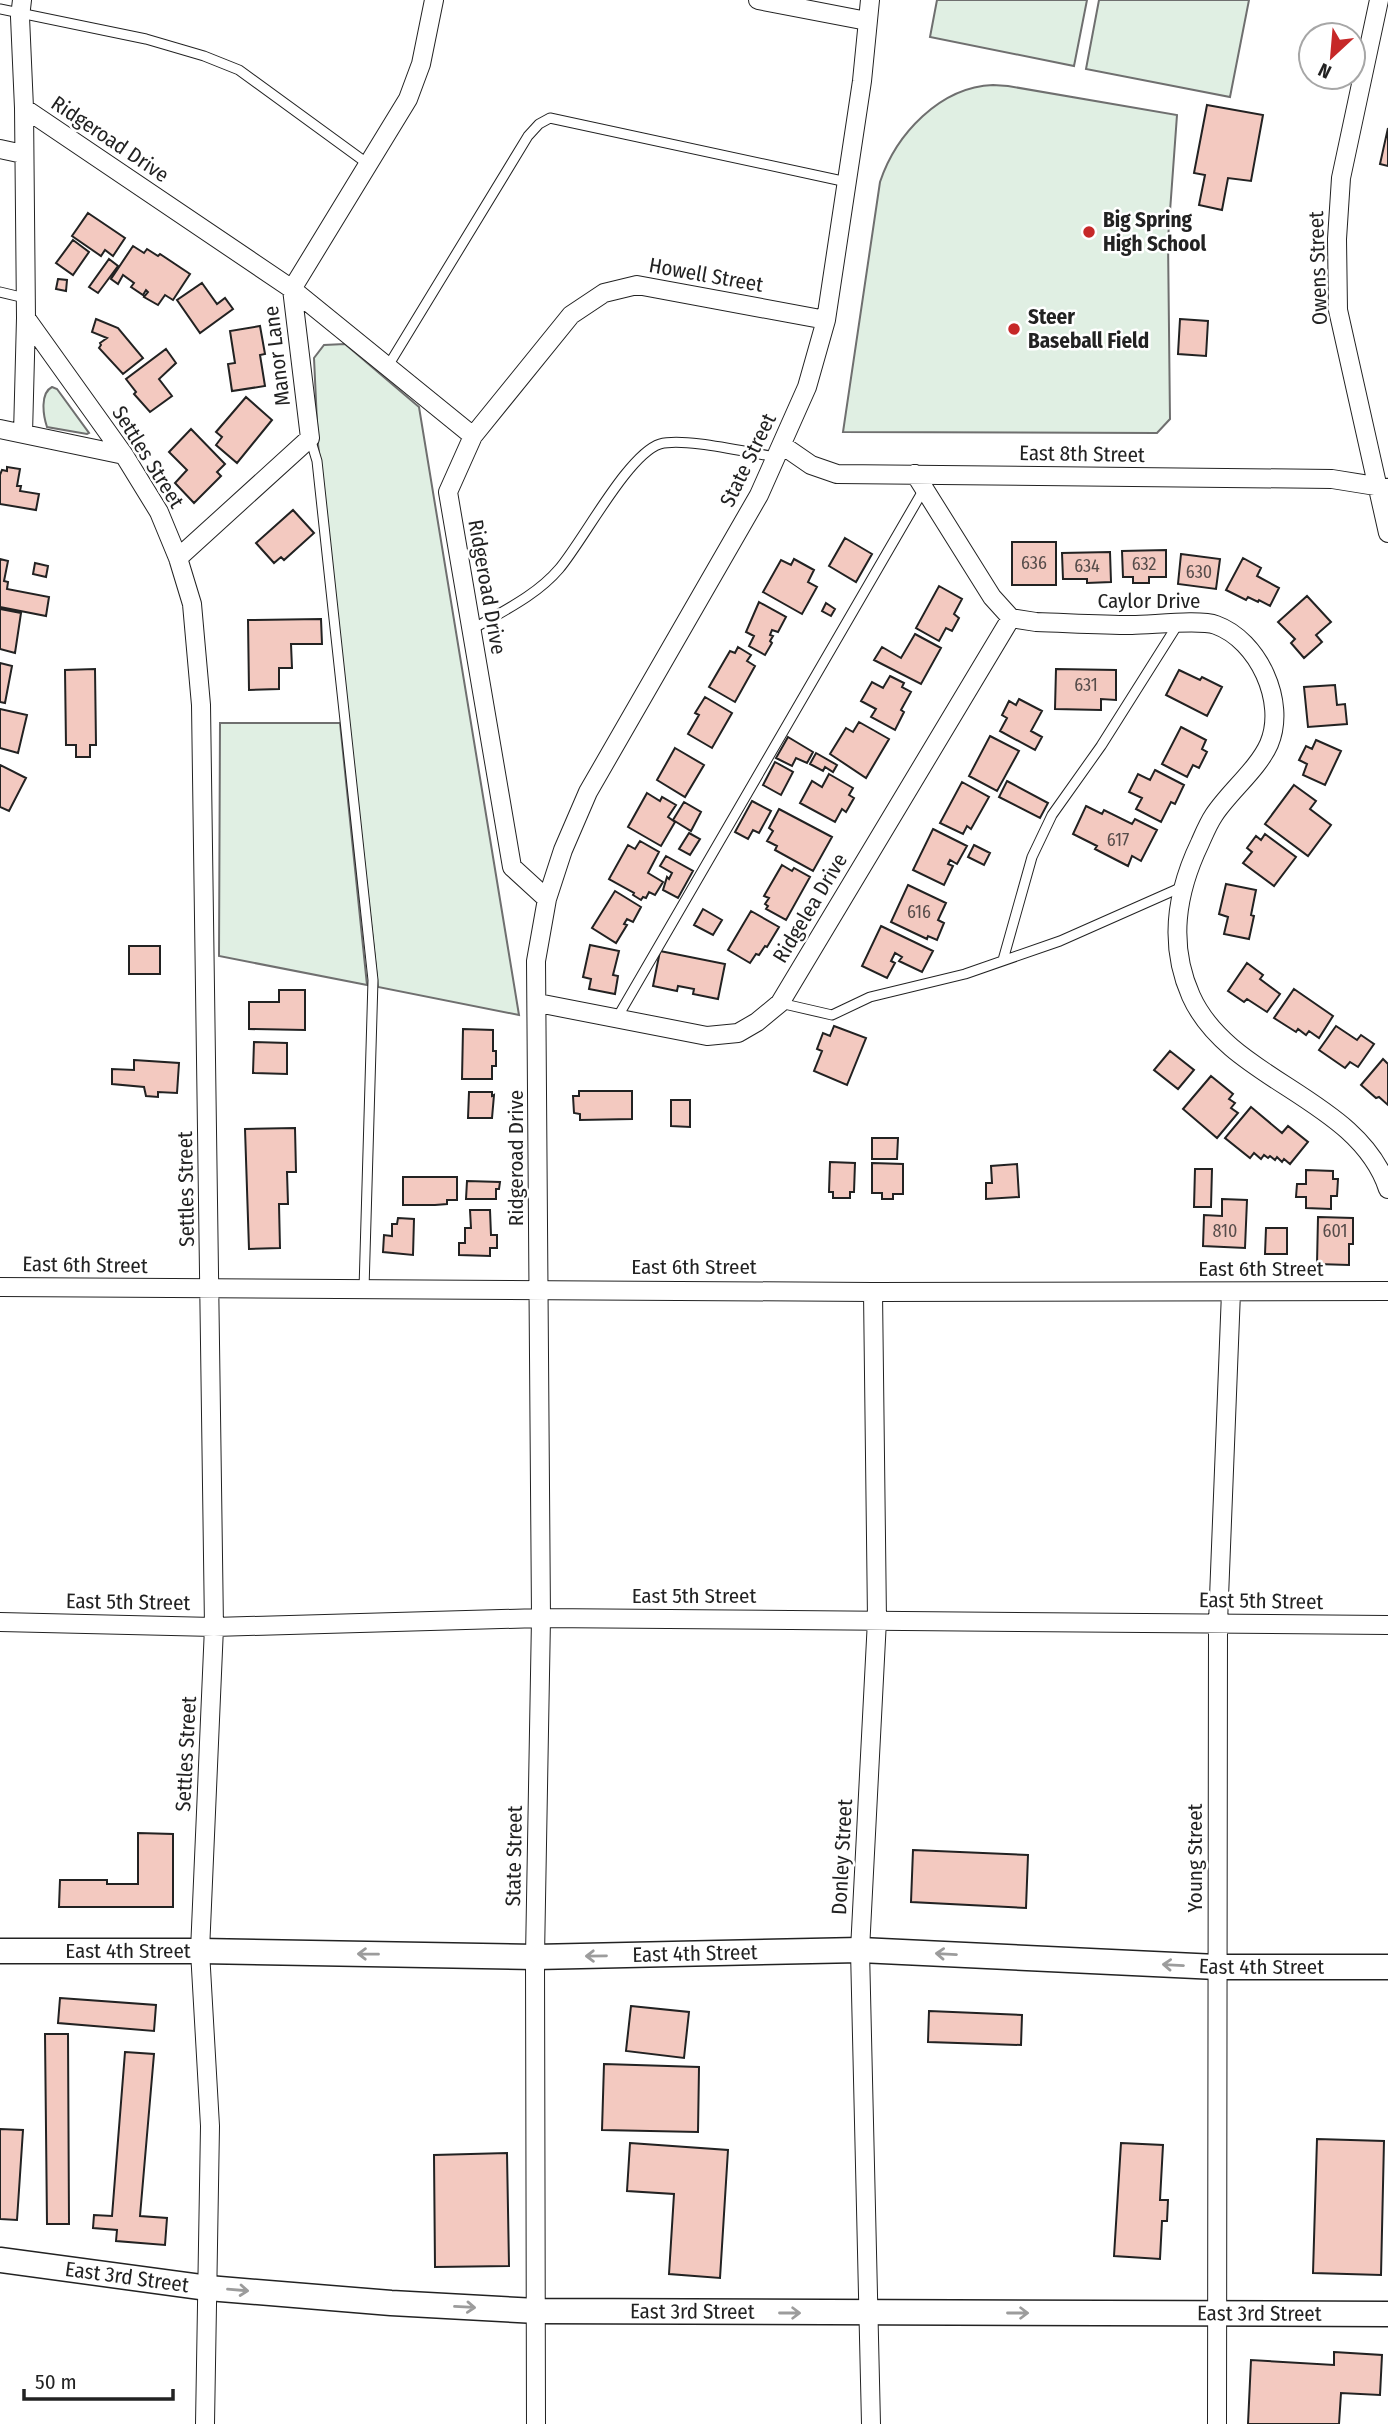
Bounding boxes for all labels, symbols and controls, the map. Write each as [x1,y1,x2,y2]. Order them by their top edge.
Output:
north arrow [1297,21,1367,91]
text: N [1315,58,1335,84]
street label: Ridgeroad Drive [46,90,174,188]
place label: Big Spring High School [1103,207,1206,257]
street label: Owens Street [1303,210,1333,325]
marker: Big Spring High School [1081,224,1097,240]
street label: Howell Street [647,252,765,298]
place label: Steer Baseball Field [1028,304,1149,354]
street label: Manor Lane [258,305,296,407]
marker: Steer Baseball Field [1006,321,1022,337]
street label: Settles Street [106,401,190,513]
street label: State Street [714,409,782,511]
street label: East 8th Street [1019,440,1145,468]
street label: Ridgeroad Drive [462,518,512,656]
house number: 636 [1021,552,1047,574]
house number: 632 [1132,553,1156,575]
house number: 634 [1074,555,1100,577]
house number: 630 [1186,561,1212,583]
street label: Caylor Drive [1097,588,1201,614]
house number: 631 [1074,674,1098,696]
house number: 617 [1107,829,1129,851]
street label: Ridgelea Drive [767,848,853,968]
house number: 616 [907,901,931,923]
street label: Ridgeroad Drive [503,1090,529,1226]
street label: Settles Street [172,1131,200,1247]
house number: 810 [1213,1220,1237,1242]
house number: 601 [1323,1220,1347,1242]
street label: East 6th Street [22,1251,148,1279]
street label: East 6th Street [631,1254,757,1280]
street label: East 6th Street [1198,1256,1324,1282]
street label: East 5th Street [632,1583,756,1609]
street label: East 5th Street [1199,1587,1324,1615]
street label: East 5th Street [66,1588,191,1616]
street label: Settles Street [170,1695,202,1812]
street label: Donley Street [826,1798,858,1916]
street label: Young Street [1182,1803,1208,1912]
street label: State Street [500,1805,528,1907]
street label: East 4th Street [65,1938,191,1964]
street label: East 4th Street [632,1939,758,1968]
one-way arrow [357,1947,380,1961]
one-way arrow [935,1947,957,1960]
one-way arrow [584,1949,607,1962]
street label: East 4th Street [1198,1953,1324,1980]
one-way arrow [1162,1958,1185,1971]
street label: East 3rd Street [63,2256,190,2298]
one-way arrow [226,2284,249,2297]
street label: East 3rd Street [630,2298,755,2325]
street label: East 3rd Street [1197,2300,1322,2327]
one-way arrow [453,2301,476,2314]
one-way arrow [778,2306,801,2320]
one-way arrow [1006,2306,1029,2320]
scale bar [24,2358,173,2402]
text: 50 m [35,2369,77,2395]

